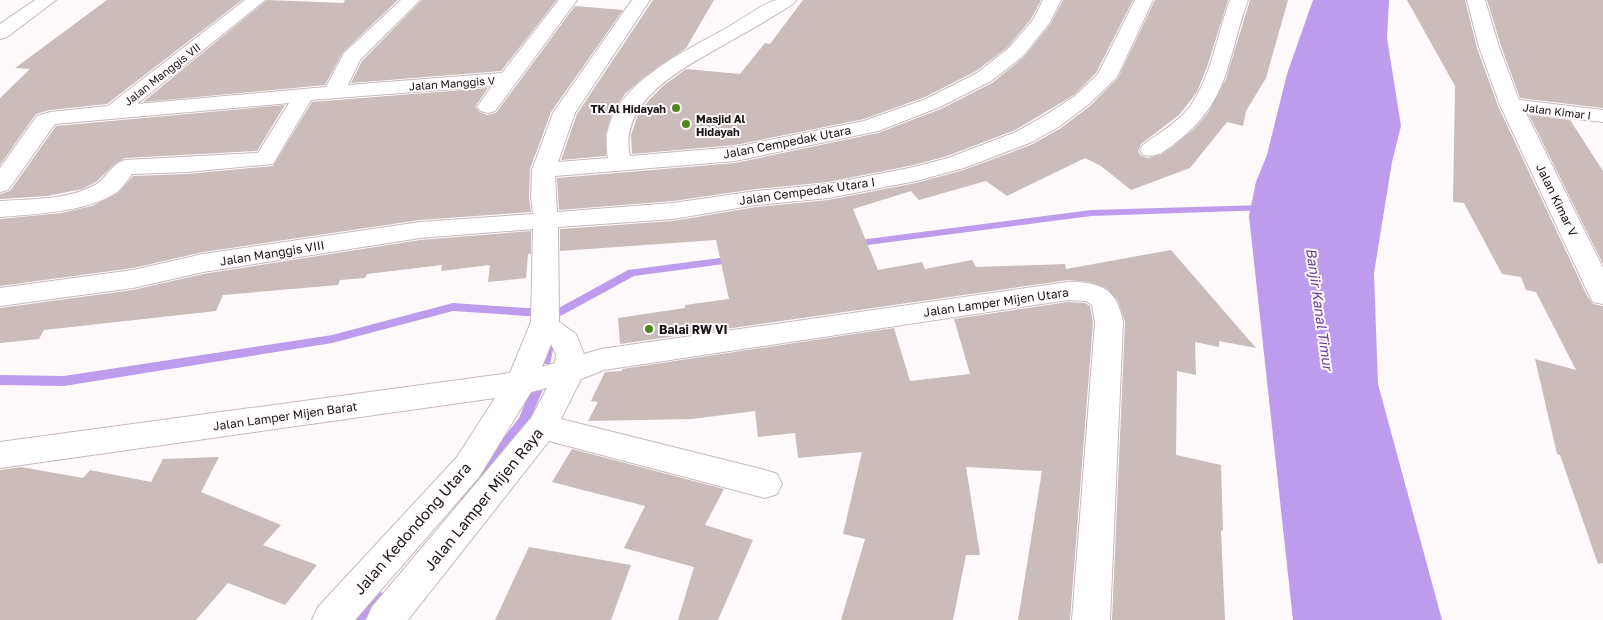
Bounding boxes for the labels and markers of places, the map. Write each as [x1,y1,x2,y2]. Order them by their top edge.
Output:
place label: TK Al Hidayah [590,102,666,115]
marker: TK Al Hidayah [670,102,682,114]
place label: Masjid Al Hidayah [696,112,746,138]
marker: Masjid Al Hidayah [680,118,692,130]
place label: Balai RW VI [659,322,728,337]
marker: Balai RW VI [643,323,655,335]

